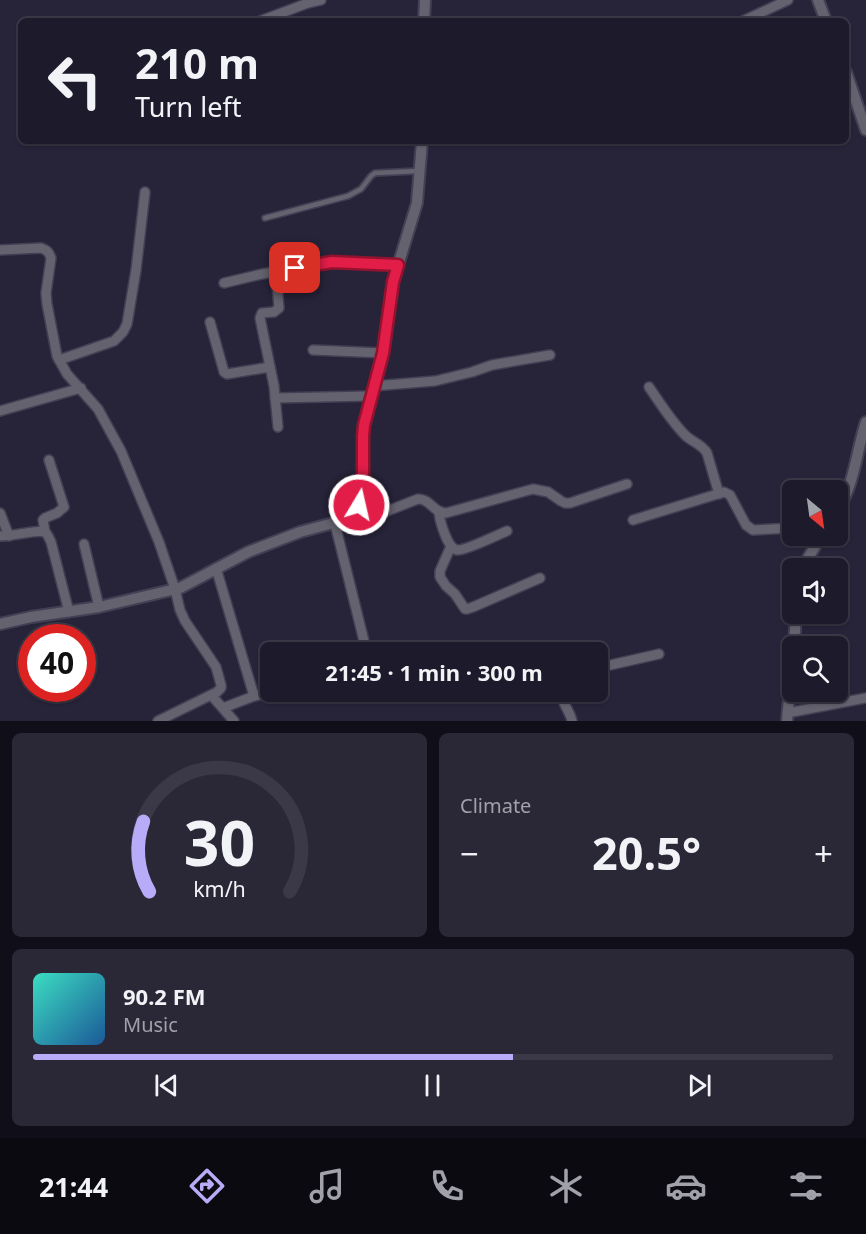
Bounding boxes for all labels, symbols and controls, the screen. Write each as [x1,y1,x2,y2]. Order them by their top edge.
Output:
text: 210 m [135,34,259,91]
icon: left [36,42,114,120]
text: Turn left [135,88,241,125]
pin [269,242,320,293]
icon: arrive [278,251,311,284]
position arrow [327,473,391,537]
north arrow [782,480,848,546]
map controls [782,480,848,702]
button: sound [782,558,848,624]
speed limit sign: 40 [18,624,96,702]
button: search [782,636,848,702]
text: 21:45 · 1 min · 300 m [325,657,543,687]
text: Climate [460,792,531,819]
text: 30 [184,799,255,884]
text: 20.5° [592,822,701,883]
text: − [460,831,479,876]
text: + [814,831,833,876]
text: km/h [193,874,246,903]
text: 90.2 FM [123,981,205,1011]
text: Music [123,1011,178,1038]
icon: previous [150,1069,183,1102]
icon: pause [416,1069,449,1102]
icon: next [683,1069,716,1102]
icon: directions [186,1165,228,1207]
icon: music [306,1165,348,1207]
icon: phone [426,1165,468,1207]
icon: climate [545,1165,587,1207]
icon: car [665,1165,707,1207]
icon: filters [785,1165,827,1207]
text: 21:44 [39,1168,108,1205]

